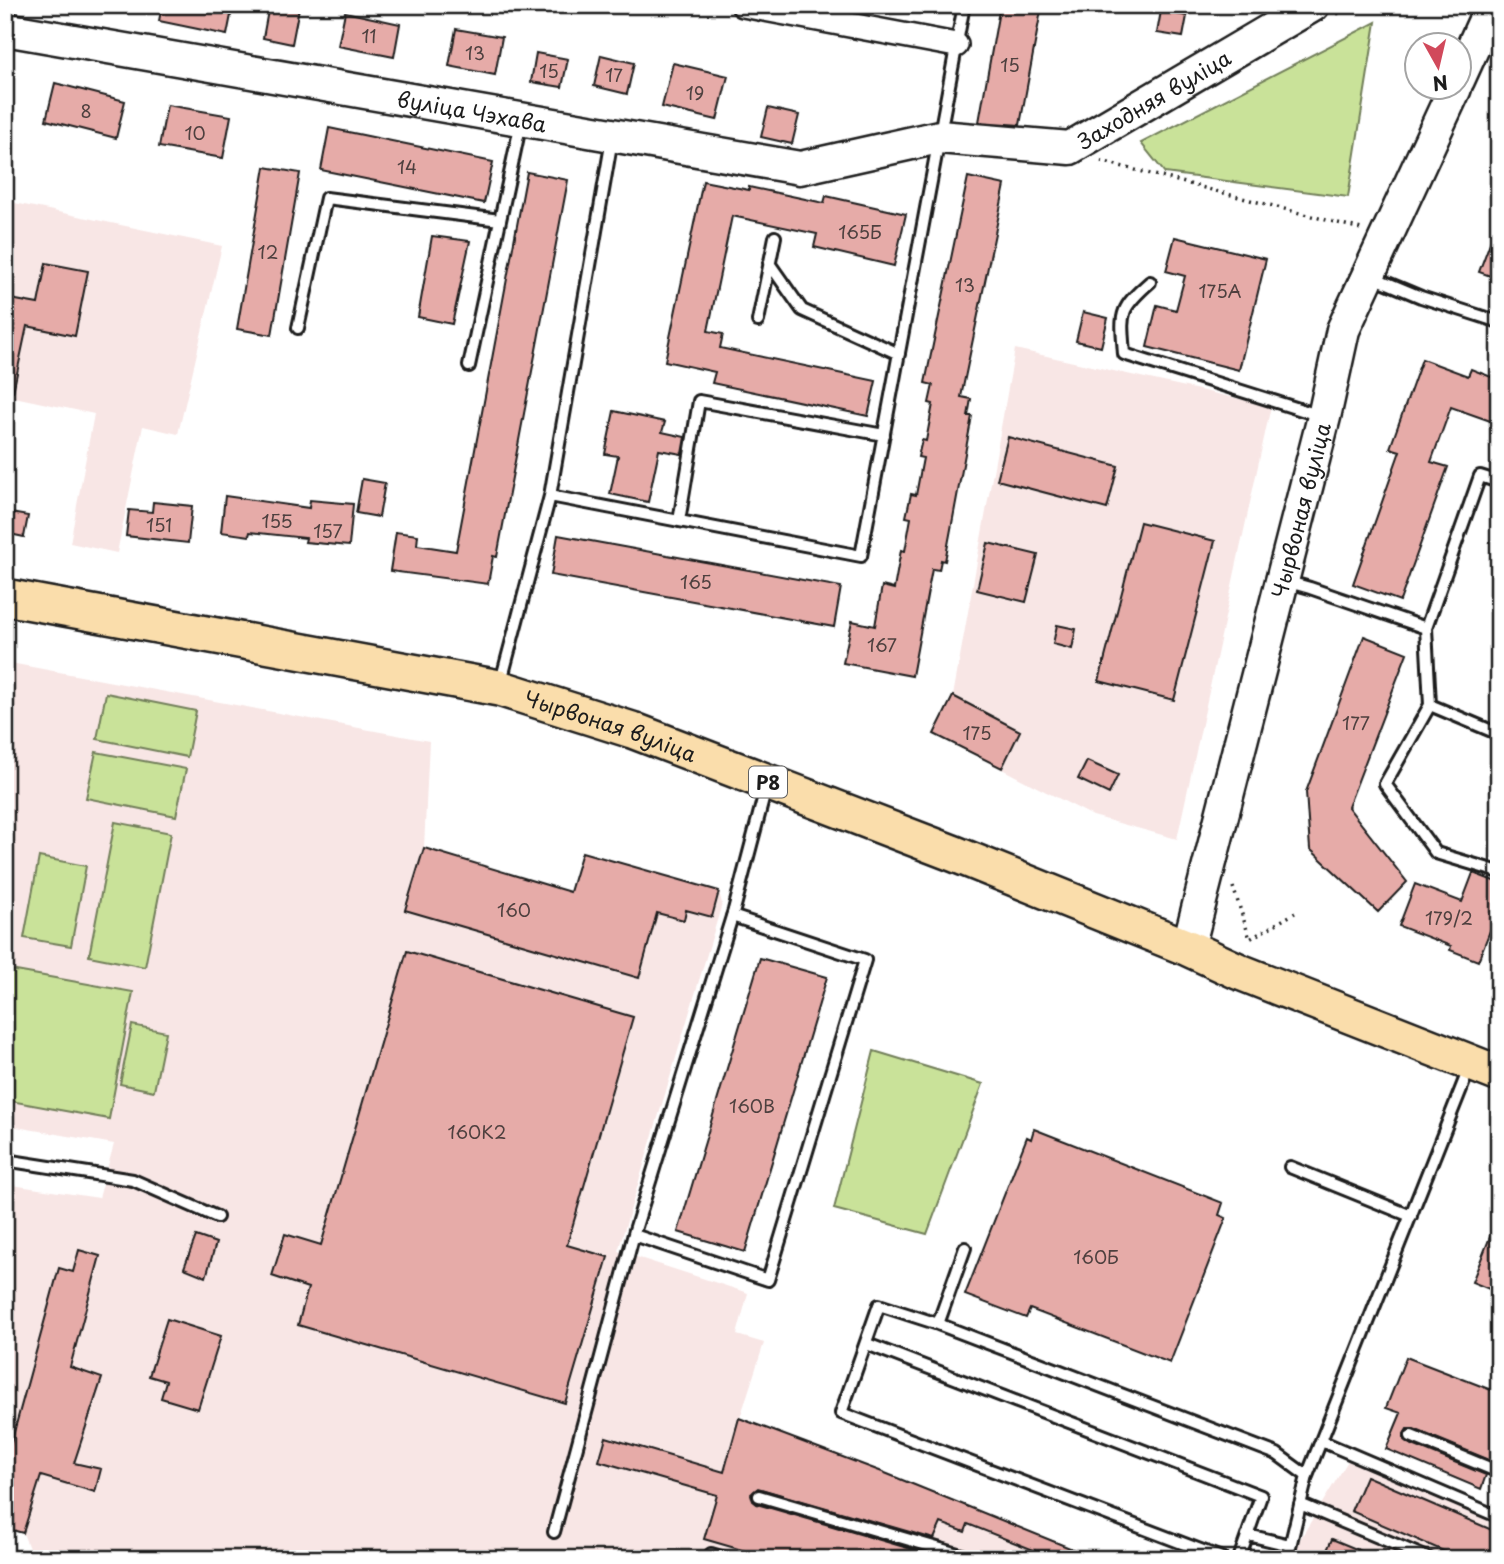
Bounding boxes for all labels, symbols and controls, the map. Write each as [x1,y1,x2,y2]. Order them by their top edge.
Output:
house number: 11 [361,22,377,49]
north arrow [1402,32,1472,102]
house number: 13 [465,39,485,66]
street label: Заходняя вуліца [1071,41,1237,157]
house number: 15 [1000,51,1020,78]
house number: 15 [539,57,559,84]
house number: 17 [605,61,623,88]
text: N [1431,69,1450,99]
house number: 19 [686,79,704,106]
street label: вуліца Чэхава [395,82,550,140]
house number: 8 [80,97,92,124]
house number: 10 [184,119,206,146]
house number: 14 [397,153,417,180]
house number: 165Б [838,218,882,245]
house number: 12 [258,238,278,265]
house number: 13 [955,271,975,298]
house number: 175А [1198,277,1242,304]
street label: Чырвоная вуліца [1262,419,1338,601]
house number: 155 [261,507,293,534]
house number: 151 [146,511,172,538]
house number: 157 [313,517,343,544]
house number: 165 [680,568,712,595]
house number: 167 [867,631,897,658]
street label: Чырвоная вуліца [520,681,702,769]
house number: 177 [1342,709,1370,736]
house number: 175 [962,719,992,746]
road number: Р8 [749,766,787,797]
house number: 160 [497,896,531,923]
house number: 179/2 [1425,904,1473,931]
house number: 160В [729,1092,775,1119]
house number: 160К2 [447,1118,507,1145]
house number: 160Б [1073,1243,1119,1270]

